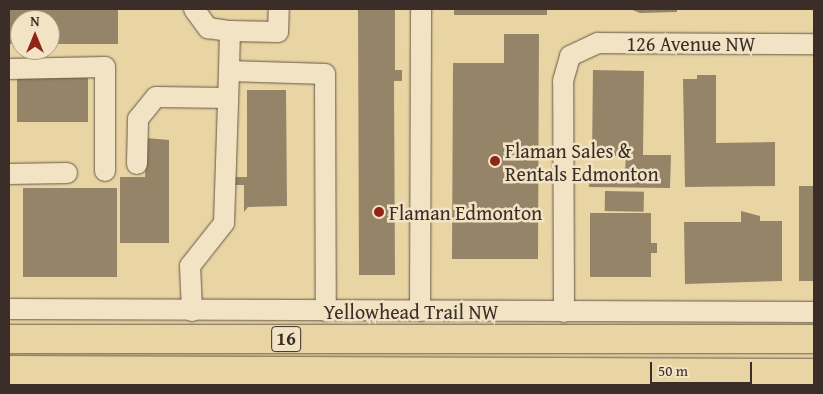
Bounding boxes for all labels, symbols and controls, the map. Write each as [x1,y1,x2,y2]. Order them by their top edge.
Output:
north arrow [10,10,60,60]
text: N [30,11,40,31]
street label: 126 Avenue NW [626,31,756,55]
place label: Flaman Sales & Rentals Edmonton [505,138,659,185]
marker: Flaman Sales & Rentals Edmonton [489,155,501,167]
place label: Flaman Edmonton [389,200,542,224]
marker: Flaman Edmonton [373,206,385,218]
street label: Yellowhead Trail NW [323,299,499,323]
road number: 16 [271,322,301,356]
scale bar [653,352,756,384]
text: 50 m [658,360,688,381]

